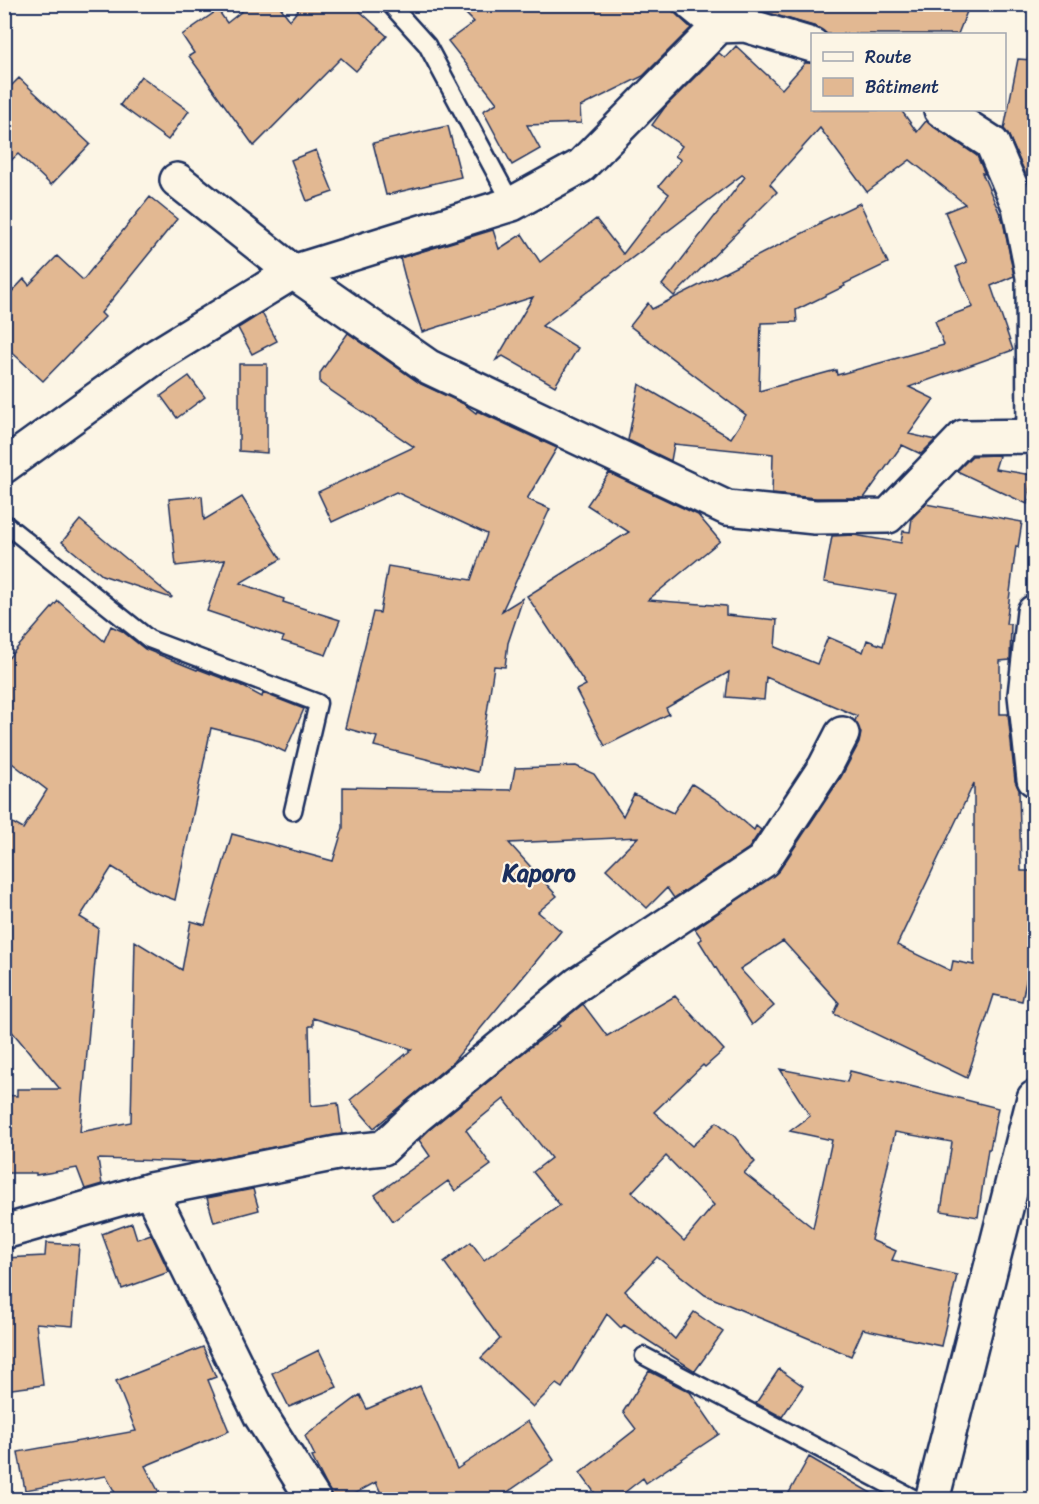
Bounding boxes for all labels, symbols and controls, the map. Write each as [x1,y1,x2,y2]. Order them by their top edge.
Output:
legend [811,33,1006,111]
text: Route [865,41,912,73]
text: Bâtiment [865,71,939,103]
district label: Kaporo [501,852,576,894]

